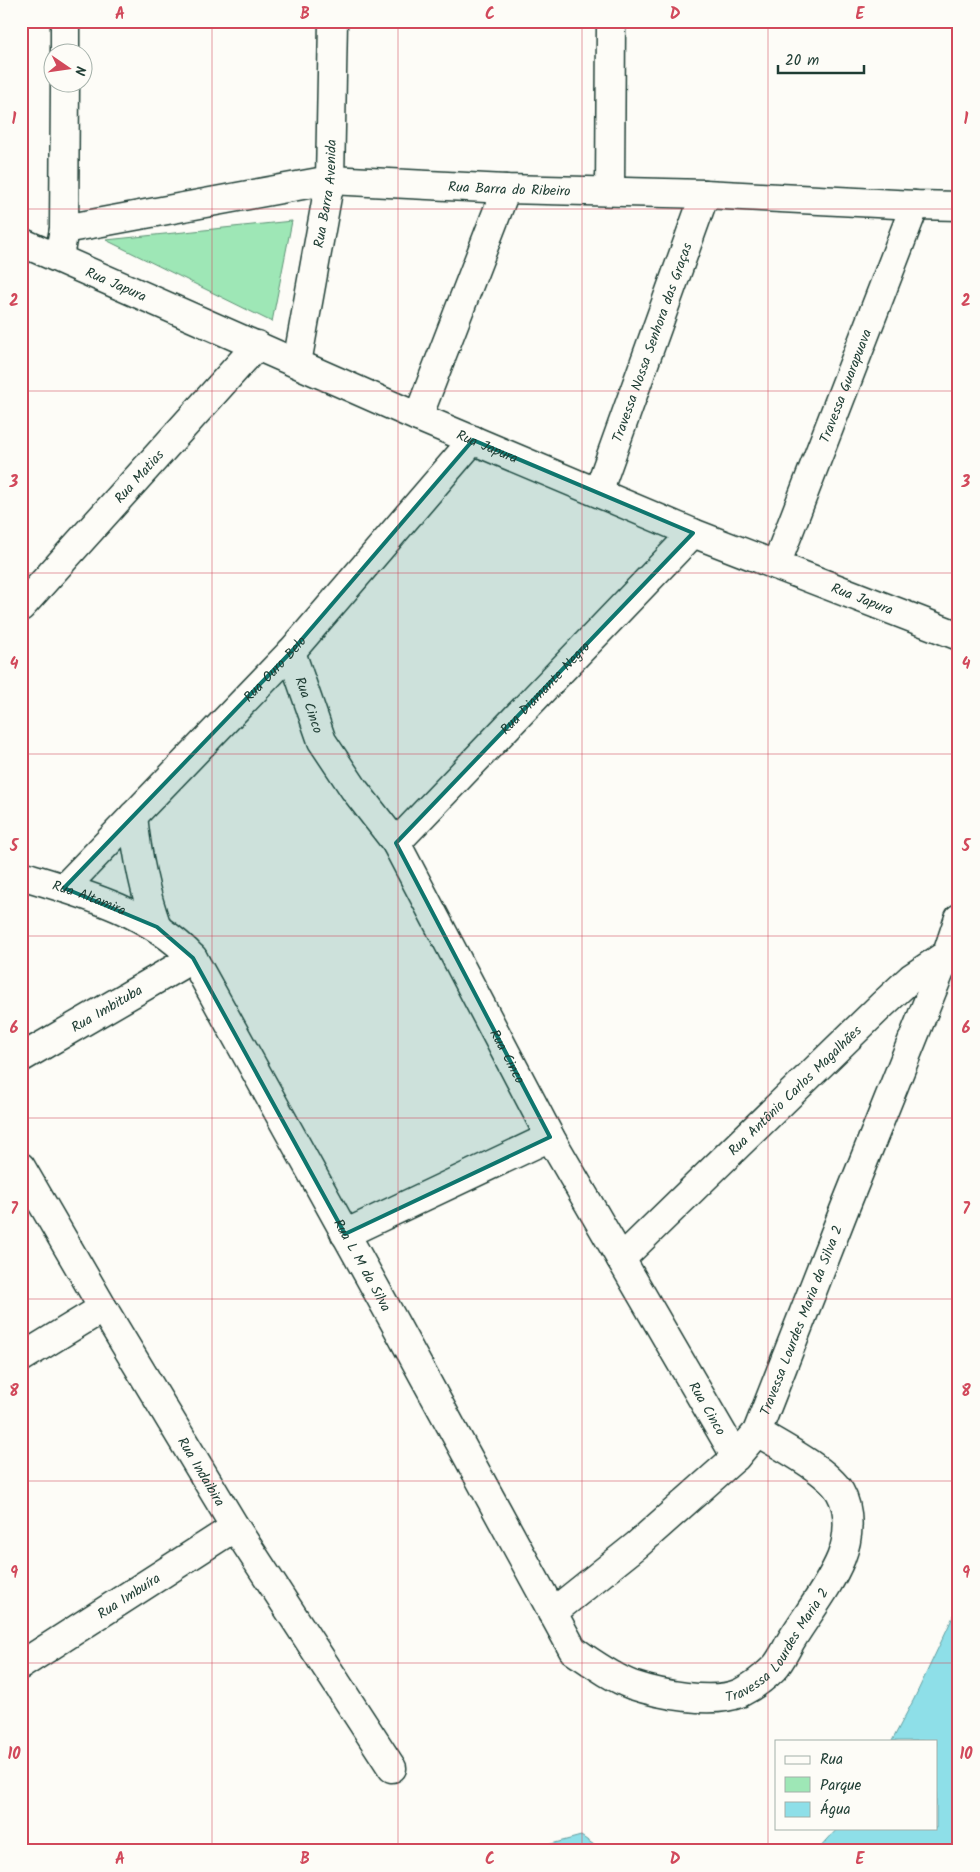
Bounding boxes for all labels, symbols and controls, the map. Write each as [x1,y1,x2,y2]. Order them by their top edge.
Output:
text: A [115,2,125,27]
text: B [300,2,310,27]
text: C [485,2,495,27]
text: D [670,2,681,27]
text: E [856,2,866,27]
north arrow [42,42,92,92]
scale bar [778,42,864,74]
text: 20 m [785,49,819,73]
text: N [68,64,91,78]
text: 1 [12,107,17,132]
text: 1 [964,107,969,132]
street label: Rua Barra Avenida [308,139,343,250]
street label: Rua Barra do Ribeiro [447,176,571,203]
street label: Travessa Nossa Senhora das Graças [607,240,699,446]
street label: Rua Japura [82,262,150,308]
text: 2 [9,289,19,314]
text: 2 [961,289,971,314]
street label: Travessa Guarapuava [814,326,878,447]
street label: Rua Japura [453,424,521,470]
street label: Rua Matias [109,445,170,509]
text: 3 [9,470,19,495]
text: 3 [961,470,971,495]
street label: Rua Japura [828,578,896,622]
street label: Rua Ouro Belo [238,631,312,708]
street label: Rua Diamante Negro [495,637,596,740]
text: 4 [10,652,19,677]
text: 4 [962,652,971,677]
street label: Rua Cinco [288,674,329,737]
text: 5 [9,834,20,859]
text: 5 [961,834,972,859]
street label: Rua Altamira [50,875,129,922]
street label: Rua Imbituba [67,980,147,1039]
text: 6 [10,1016,19,1041]
text: 6 [962,1016,971,1041]
street label: Rua Antônio Carlos Magalhães [723,1020,867,1161]
street label: Rua Cinco [483,1025,530,1088]
text: 7 [10,1197,18,1222]
text: 7 [962,1197,970,1222]
street label: Rua L M da Silva [327,1215,396,1316]
street label: Travessa Lourdes Maria da Silva 2 [754,1222,849,1419]
street label: Rua Cinco [682,1378,731,1440]
text: 8 [9,1379,19,1404]
text: 8 [961,1379,971,1404]
street label: Rua Indaibira [171,1433,230,1511]
text: 9 [10,1561,18,1586]
text: 9 [962,1561,970,1586]
street label: Rua Imbuíra [93,1568,165,1625]
street label: Travessa Lourdes Maria 2 [723,1584,835,1709]
legend [775,1740,938,1830]
text: 10 [7,1742,21,1767]
text: 10 [959,1742,973,1767]
text: Rua [820,1748,843,1772]
text: Parque [820,1774,861,1798]
text: Água [820,1798,851,1822]
text: A [115,1847,125,1872]
text: B [300,1847,310,1872]
text: C [485,1847,495,1872]
text: D [670,1847,681,1872]
text: E [856,1847,866,1872]

